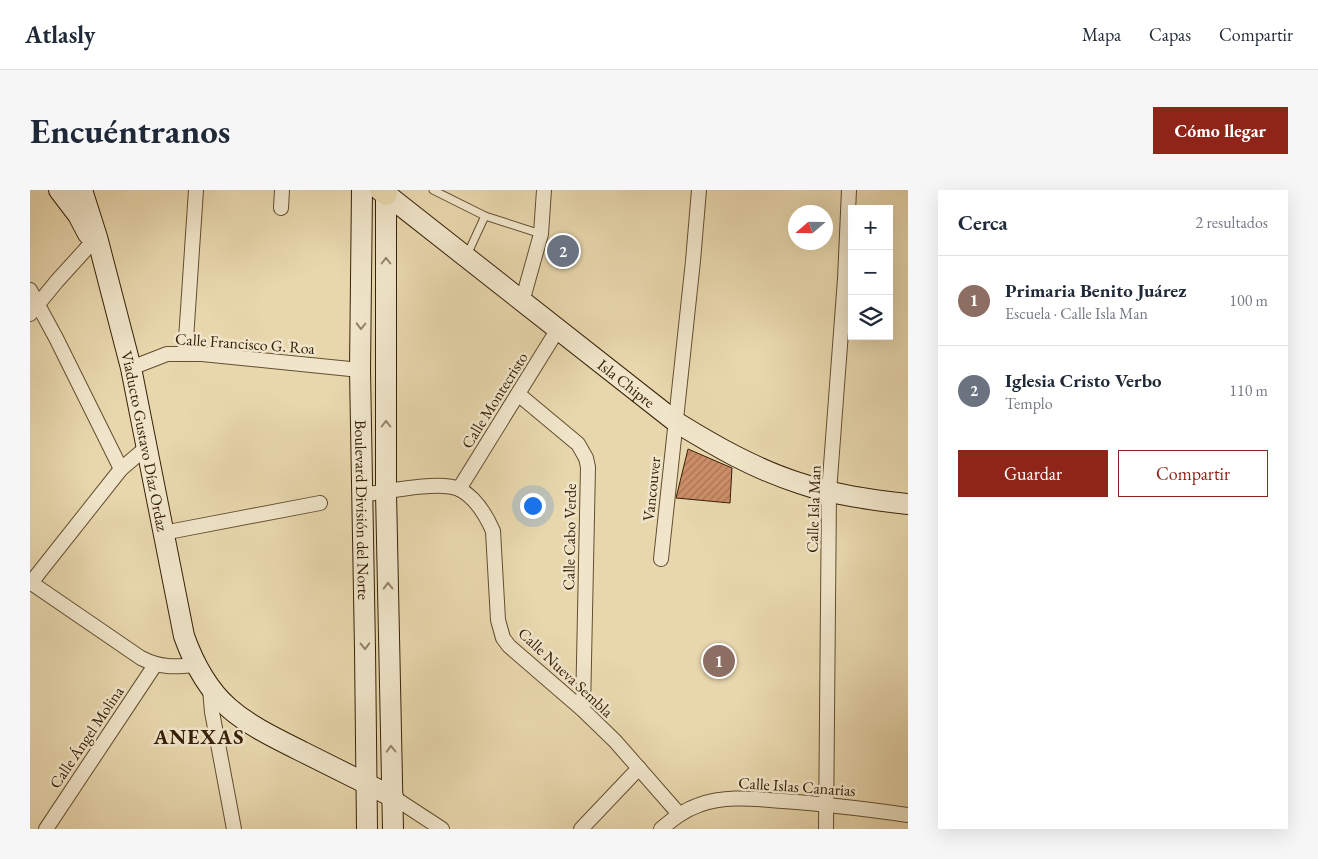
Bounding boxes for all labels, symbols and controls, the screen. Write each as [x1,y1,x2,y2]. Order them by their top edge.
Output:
text: Atlasly [25,19,95,50]
text: Mapa [1082,23,1121,46]
text: Capas [1149,23,1191,46]
text: Compartir [1219,23,1293,46]
button: Cómo llegar [1153,107,1288,154]
text: Encuéntranos [30,108,230,153]
north arrow [788,205,833,250]
map controls [848,205,893,340]
button: + [848,205,893,250]
text: Cerca [958,209,1008,236]
text: 2 resultados [1196,212,1268,233]
pin: 2 [547,232,579,270]
button: − [848,250,893,295]
one-way arrow [381,257,391,264]
text: Primaria Benito Juárez [1005,278,1187,303]
text: 1 [970,290,978,311]
text: 100 m [1229,290,1268,311]
button: layers [848,295,893,340]
text: Escuela · Calle Isla Man [1005,303,1148,324]
one-way arrow [355,322,366,330]
street label: Calle Francisco G. Roa [174,328,316,359]
street label: Calle Montecristo [456,348,533,453]
street label: Viaducto Gustavo Díaz Ordaz [116,349,173,533]
street label: Isla Chipre [593,354,659,413]
text: Iglesia Cristo Verbo [1005,368,1162,393]
text: 2 [970,380,978,401]
text: 110 m [1229,380,1268,401]
text: Templo [1005,393,1053,414]
one-way arrow [381,419,391,427]
street label: Boulevard División del Norte [350,420,374,600]
button: Guardar [958,450,1108,497]
button: Compartir [1118,450,1268,497]
street label: Vancouver [638,455,665,522]
street label: Calle Isla Man [801,464,826,553]
street label: Calle Cabo Verde [558,483,581,591]
your location [520,493,546,519]
one-way arrow [383,582,393,590]
street label: Calle Nueva Sembla [514,623,618,722]
one-way arrow [360,642,370,650]
pin: 1 [703,642,735,680]
street label: Calle Ángel Molina [44,682,129,792]
district label: ANEXAS [152,723,245,750]
one-way arrow [386,744,397,752]
street label: Calle Islas Canarias [738,772,856,801]

